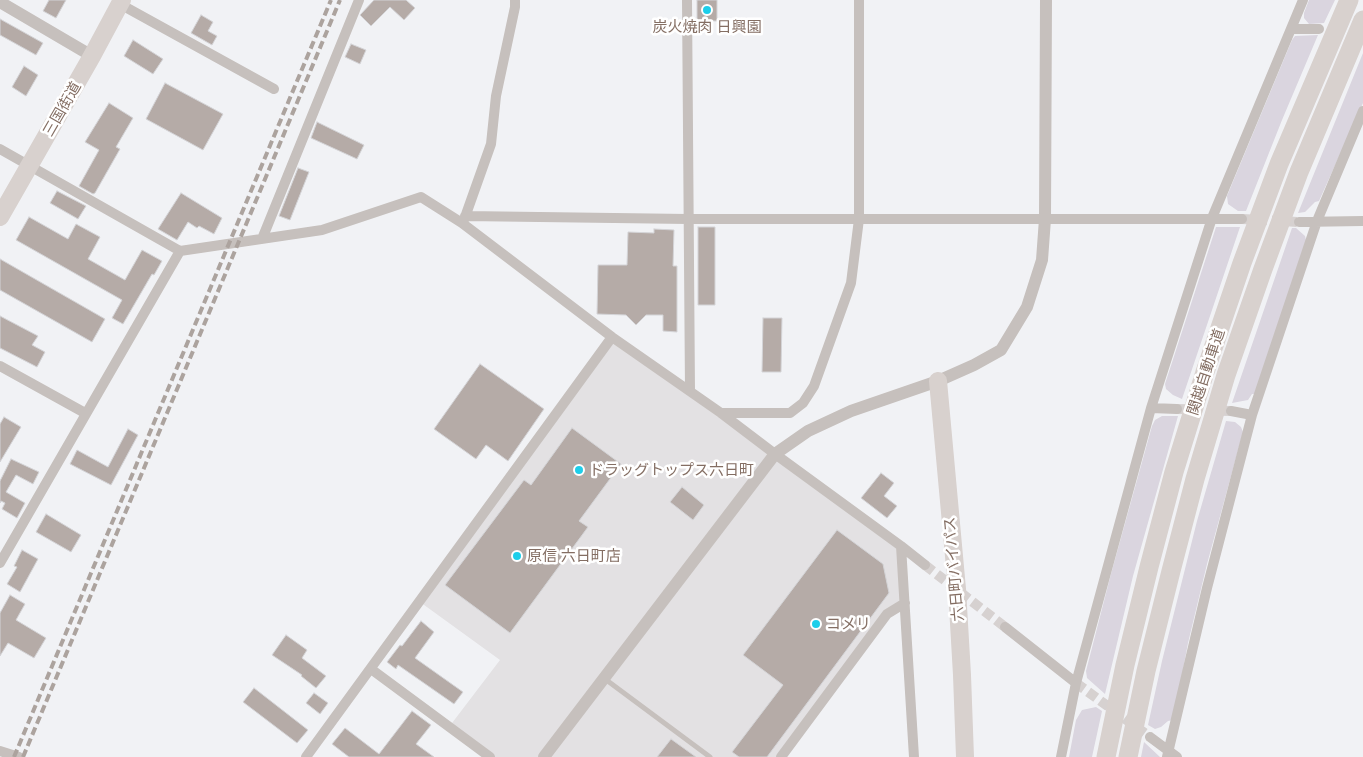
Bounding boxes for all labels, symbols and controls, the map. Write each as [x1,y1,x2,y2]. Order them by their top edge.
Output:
marker: 炭火焼肉 日興園 [701,4,713,16]
place label: 炭火焼肉 日興園 [653,18,761,36]
street label: 三国街道 [39,79,85,139]
street label: 関越自動車道 [1184,326,1228,418]
place label: ドラッグトップス六日町 [589,461,754,479]
marker: ドラッグトップス六日町 [573,464,585,476]
street label: 六日町バイパス [940,516,968,622]
place label: 原信 六日町店 [527,547,621,565]
marker: 原信 六日町店 [511,550,523,562]
place label: コメリ [826,615,871,633]
marker: コメリ [810,618,822,630]

